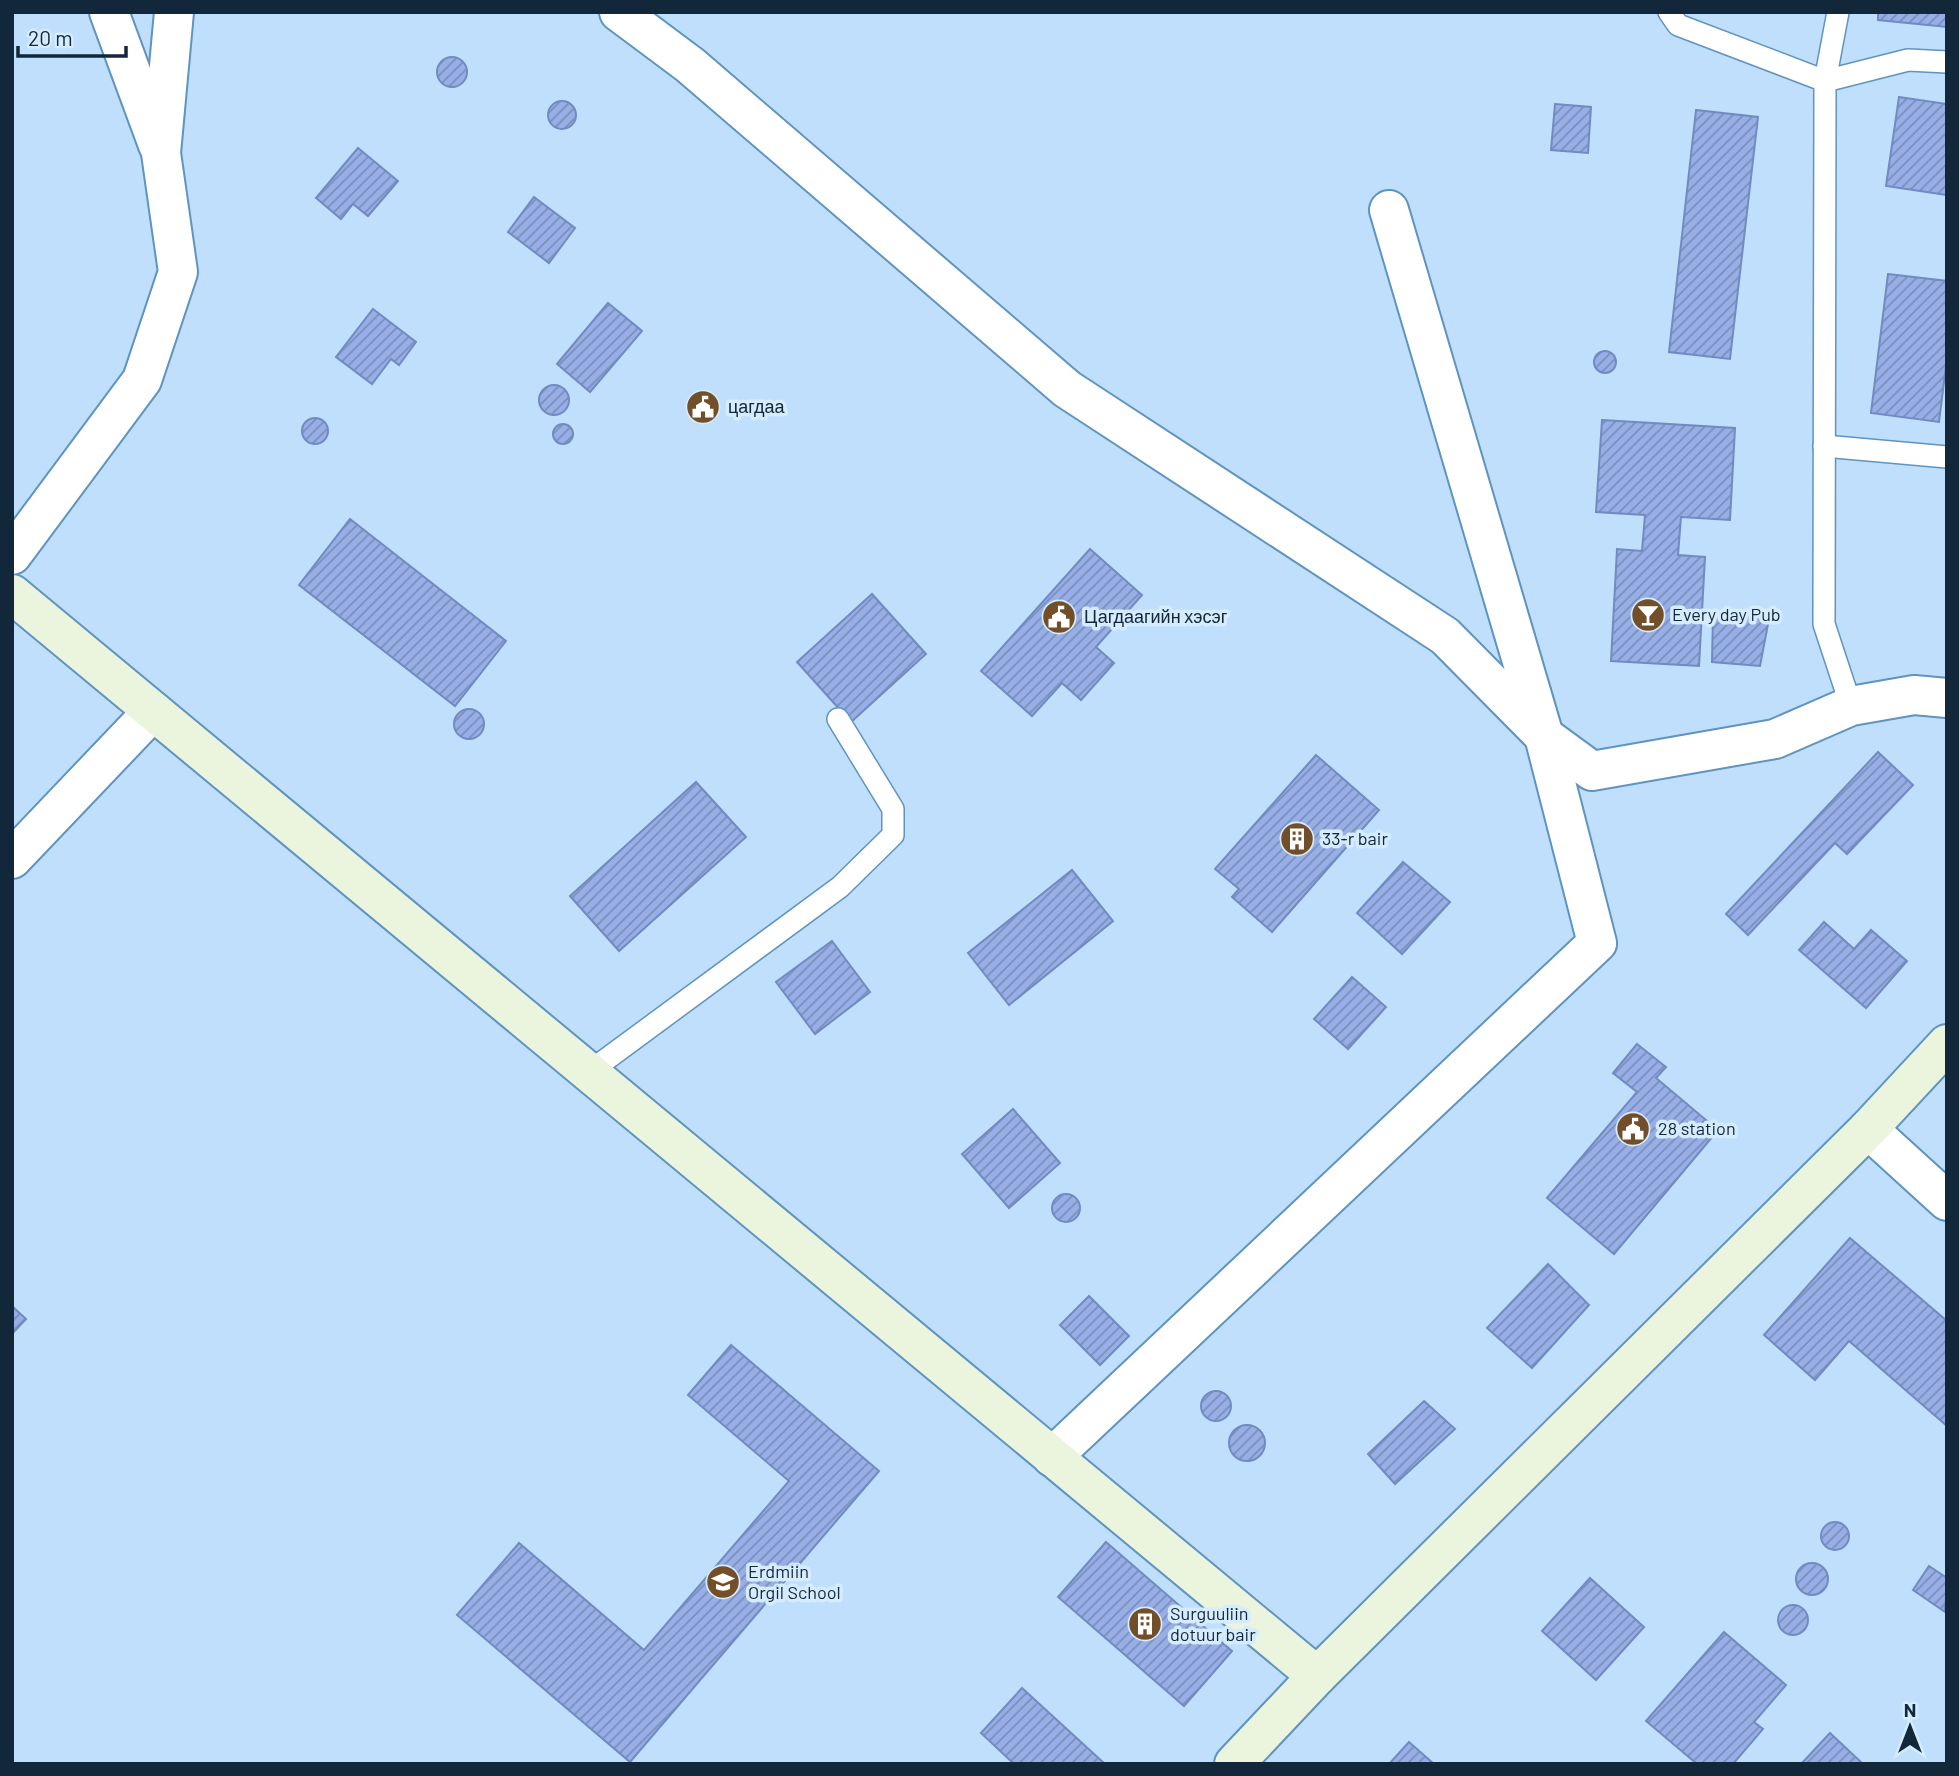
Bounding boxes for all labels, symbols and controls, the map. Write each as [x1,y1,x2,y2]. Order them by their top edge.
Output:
scale bar [18,14,126,58]
text: 20 m [28,25,73,50]
public building icon: цагдаа [684,388,722,426]
place label: цагдаа [728,395,786,417]
bar icon: Every day Pub [1629,596,1667,634]
public building icon: Цагдаагийн хэсэг [1040,598,1078,636]
place label: Every day Pub [1672,603,1781,625]
place label: Цагдаагийн хэсэг [1084,605,1228,627]
building icon: 33-r bair [1278,820,1316,858]
place label: 33-r bair [1322,827,1388,849]
public building icon: 28 station [1614,1110,1652,1148]
place label: 28 station [1658,1117,1736,1139]
place label: Erdmiin Orgil School [748,1560,841,1603]
school or university icon: Erdmiin Orgil School [704,1563,742,1601]
place label: Surguuliin dotuur bair [1170,1602,1256,1645]
building icon: Surguuliin dotuur bair [1126,1605,1164,1643]
north arrow [1875,1692,1945,1762]
text: N [1904,1698,1916,1721]

